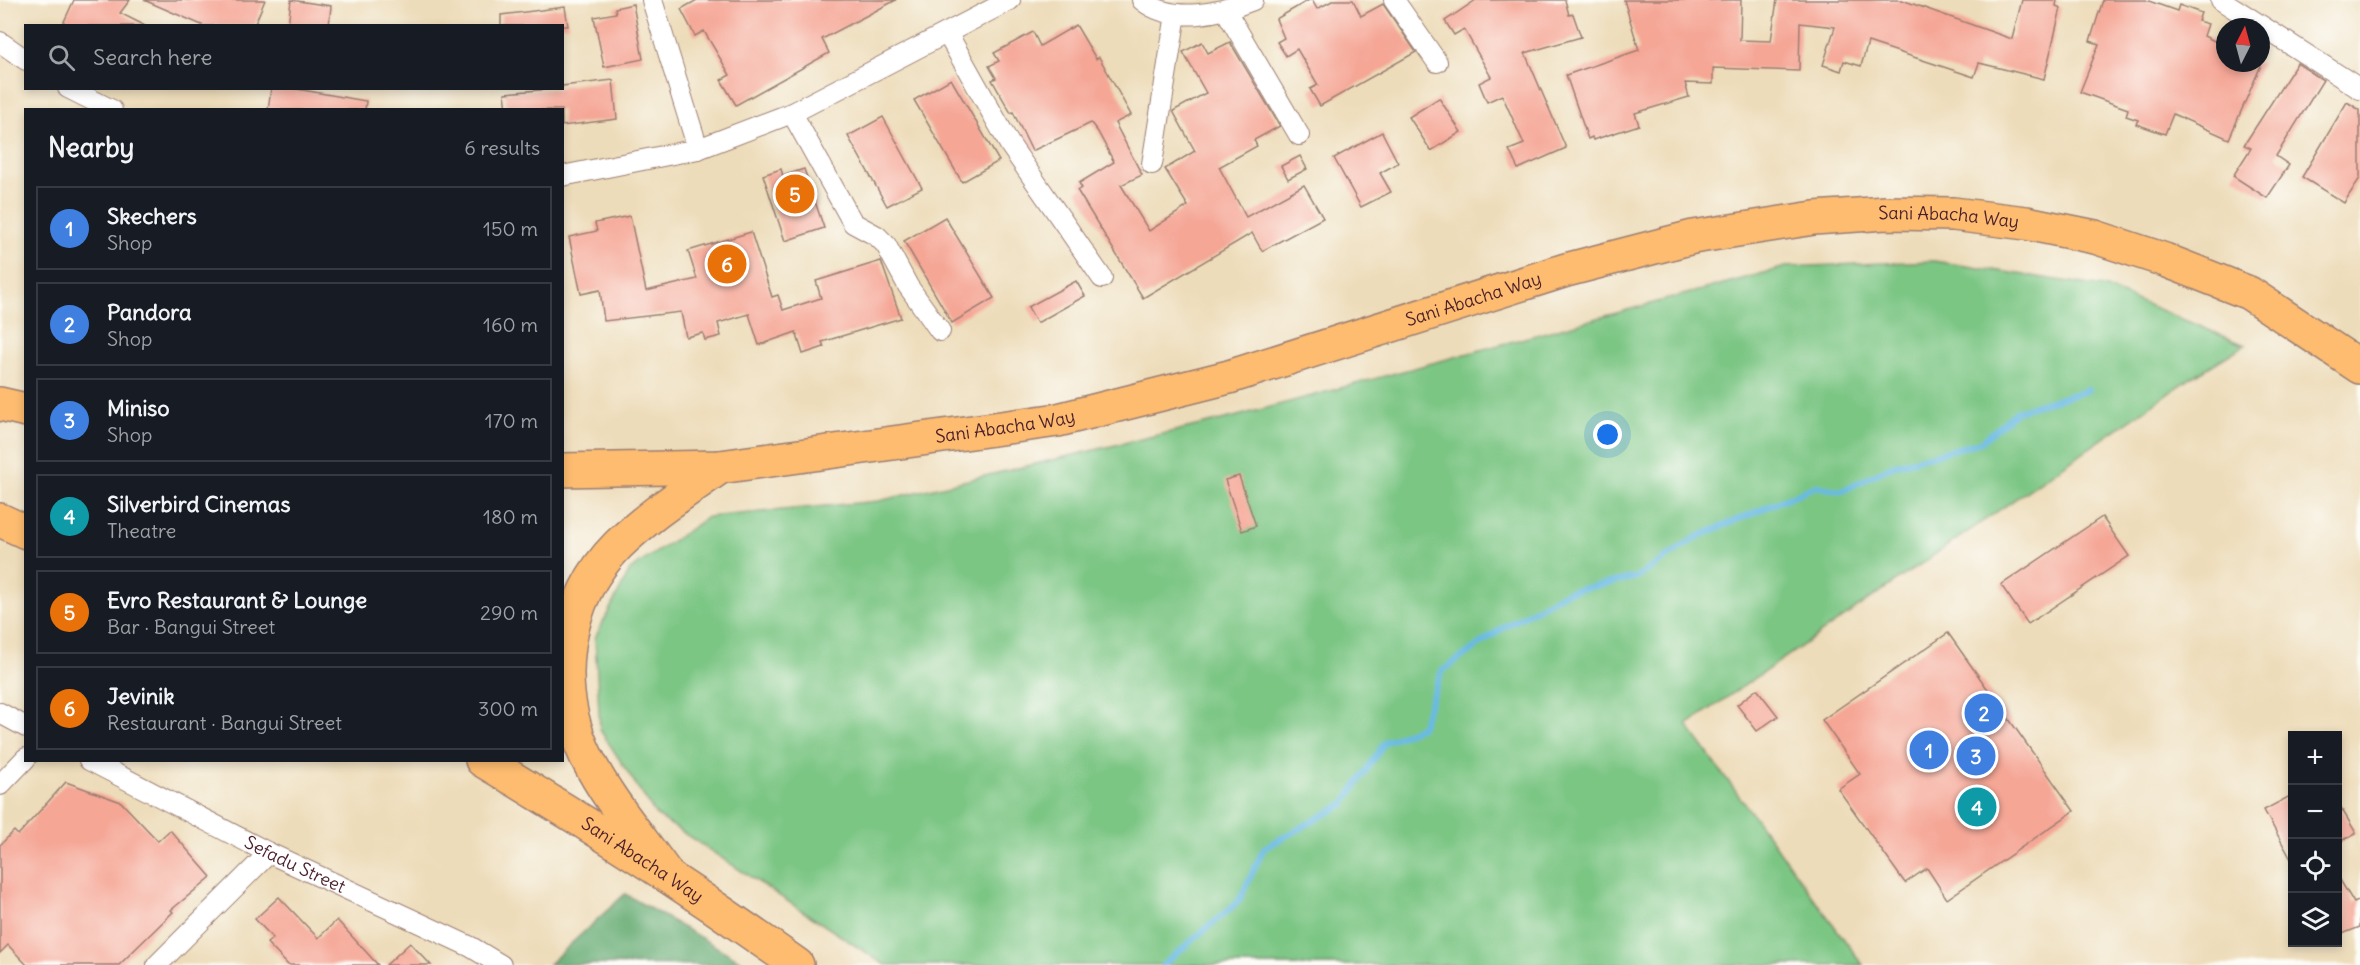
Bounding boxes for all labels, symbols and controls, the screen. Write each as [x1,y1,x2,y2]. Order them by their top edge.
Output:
north arrow [2216,18,2270,72]
search box [24,24,564,90]
icon: search [45,41,78,74]
text: Search here [93,43,212,71]
text: Nearby [48,131,134,164]
text: 6 results [464,135,540,160]
pin: 5 [776,172,814,216]
street label: Sani Abacha Way [1878,201,2020,233]
text: Skechers [107,202,197,230]
text: 1 [66,216,73,241]
text: 150 m [483,216,538,241]
text: Shop [107,230,152,255]
pin: 6 [708,242,746,286]
street label: Sani Abacha Way [1402,267,1544,331]
text: Pandora [107,298,192,326]
text: 2 [64,312,75,337]
text: 160 m [483,312,538,337]
text: Shop [107,326,152,351]
text: Miniso [107,394,170,422]
street label: Sani Abacha Way [934,404,1077,448]
text: 3 [64,408,75,433]
text: 170 m [485,408,538,433]
your location [1593,420,1622,449]
text: Shop [107,422,152,447]
text: Silverbird Cinemas [107,490,290,518]
text: 4 [64,504,75,529]
text: 180 m [483,504,538,529]
text: Theatre [107,518,176,543]
text: Evro Restaurant & Lounge [107,586,367,614]
text: 5 [64,600,75,625]
text: 290 m [480,600,538,625]
text: Bar · Bangui Street [107,614,275,639]
text: Jevinik [107,682,175,710]
pin: 2 [1964,690,2004,736]
text: 6 [64,696,75,721]
text: 300 m [478,696,538,721]
text: Restaurant · Bangui Street [107,710,342,735]
pin: 1 [1910,728,1948,772]
map controls [2288,731,2342,947]
button: + [2288,731,2342,785]
pin: 3 [1956,734,1996,778]
pin: 4 [1958,784,1996,830]
button: − [2288,785,2342,839]
street label: Sani Abacha Way [577,812,708,908]
street label: Sefadu Street [241,830,349,898]
button: locate [2288,839,2342,893]
button: layers [2288,893,2342,947]

